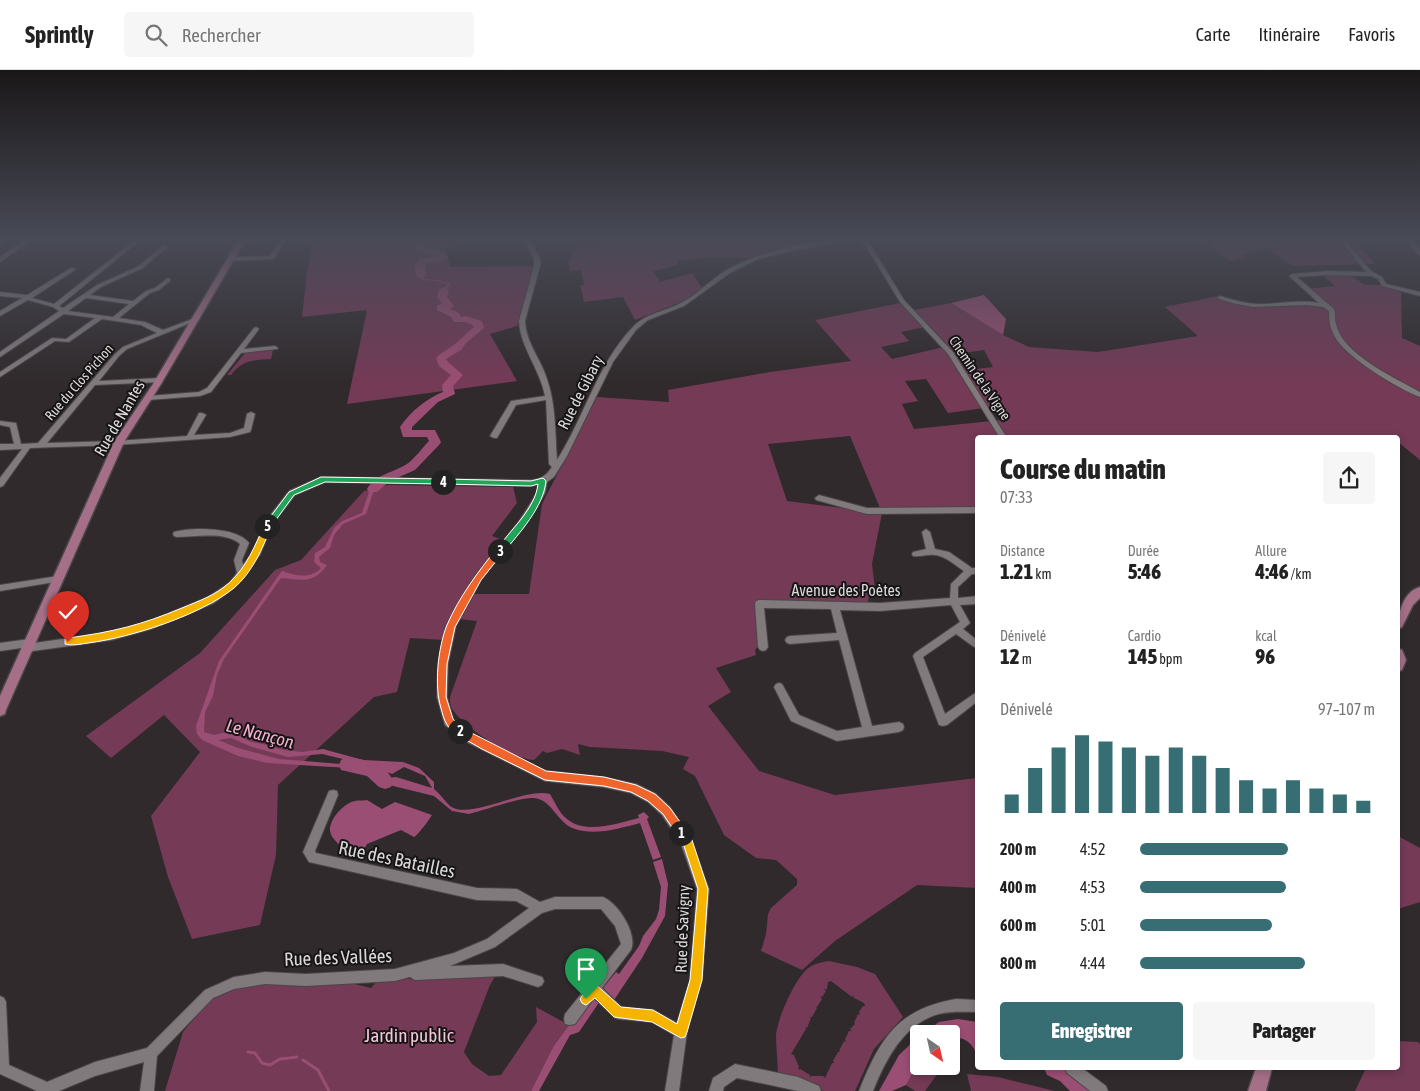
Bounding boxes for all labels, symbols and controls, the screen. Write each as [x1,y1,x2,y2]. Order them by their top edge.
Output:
search box [124,12,474,57]
text: Sprintly [25,21,94,48]
icon: search [142,21,170,49]
text: Rechercher [182,24,261,46]
text: Carte [1196,24,1230,45]
text: Itinéraire [1258,24,1320,45]
text: Favoris [1348,24,1395,45]
street label: Chemin de la Vigne [946,333,1014,423]
street label: Rue du Clos Pichon [42,341,116,423]
street label: Rue de Gibary [554,352,607,433]
street label: Rue de Nantes [90,377,148,459]
button: share [1323,452,1375,504]
text: Course du matin [1000,453,1166,485]
pin: 4 [430,470,456,494]
text: 4 [440,474,447,490]
text: 07:33 [1000,488,1033,506]
pin: 5 [254,514,280,538]
text: 5 [264,518,271,534]
pin: 3 [488,538,512,564]
text: 3 [497,543,504,559]
text: Distance [1000,543,1045,559]
text: Durée [1128,543,1159,559]
text: Allure [1255,543,1287,559]
text: 1.21 [1000,559,1033,583]
text: 5:46 [1128,559,1161,583]
text: 4:46 [1255,559,1289,583]
text: km [1033,566,1052,582]
text: /km [1289,566,1312,582]
street label: Avenue des Poètes [792,581,901,599]
pin [47,591,89,642]
icon: check [54,598,82,626]
text: Dénivelé [1000,628,1046,644]
text: Cardio [1128,628,1161,644]
text: kcal [1255,628,1277,644]
text: 12 [1000,644,1020,668]
text: 145 [1128,644,1157,668]
text: 96 [1255,644,1275,668]
text: m [1020,651,1032,667]
text: bpm [1157,651,1183,667]
text: Dénivelé [1000,700,1053,718]
text: 97–107 m [1318,700,1375,718]
water label: Le Nançon [224,714,297,753]
pin: 2 [448,718,472,744]
text: 2 [457,723,464,739]
pin: 1 [668,820,694,846]
text: 1 [678,825,685,841]
street label: Rue des Batailles [337,836,458,882]
text: 200 m [1000,840,1036,858]
text: 4:52 [1080,840,1105,858]
text: 400 m [1000,878,1036,896]
text: 4:53 [1080,878,1105,896]
street label: Rue de Savigny [671,884,694,973]
text: 600 m [1000,916,1036,934]
text: 5:01 [1080,916,1106,934]
street label: Rue des Vallées [284,944,393,970]
pin [565,948,607,999]
text: 800 m [1000,954,1036,972]
text: 4:44 [1080,954,1105,972]
icon: arrive [572,955,600,983]
button: Enregistrer [1000,1002,1183,1060]
button: Partager [1193,1002,1375,1060]
park label: Jardin public [364,1024,455,1046]
north arrow [910,1025,960,1075]
map controls [910,1025,960,1075]

